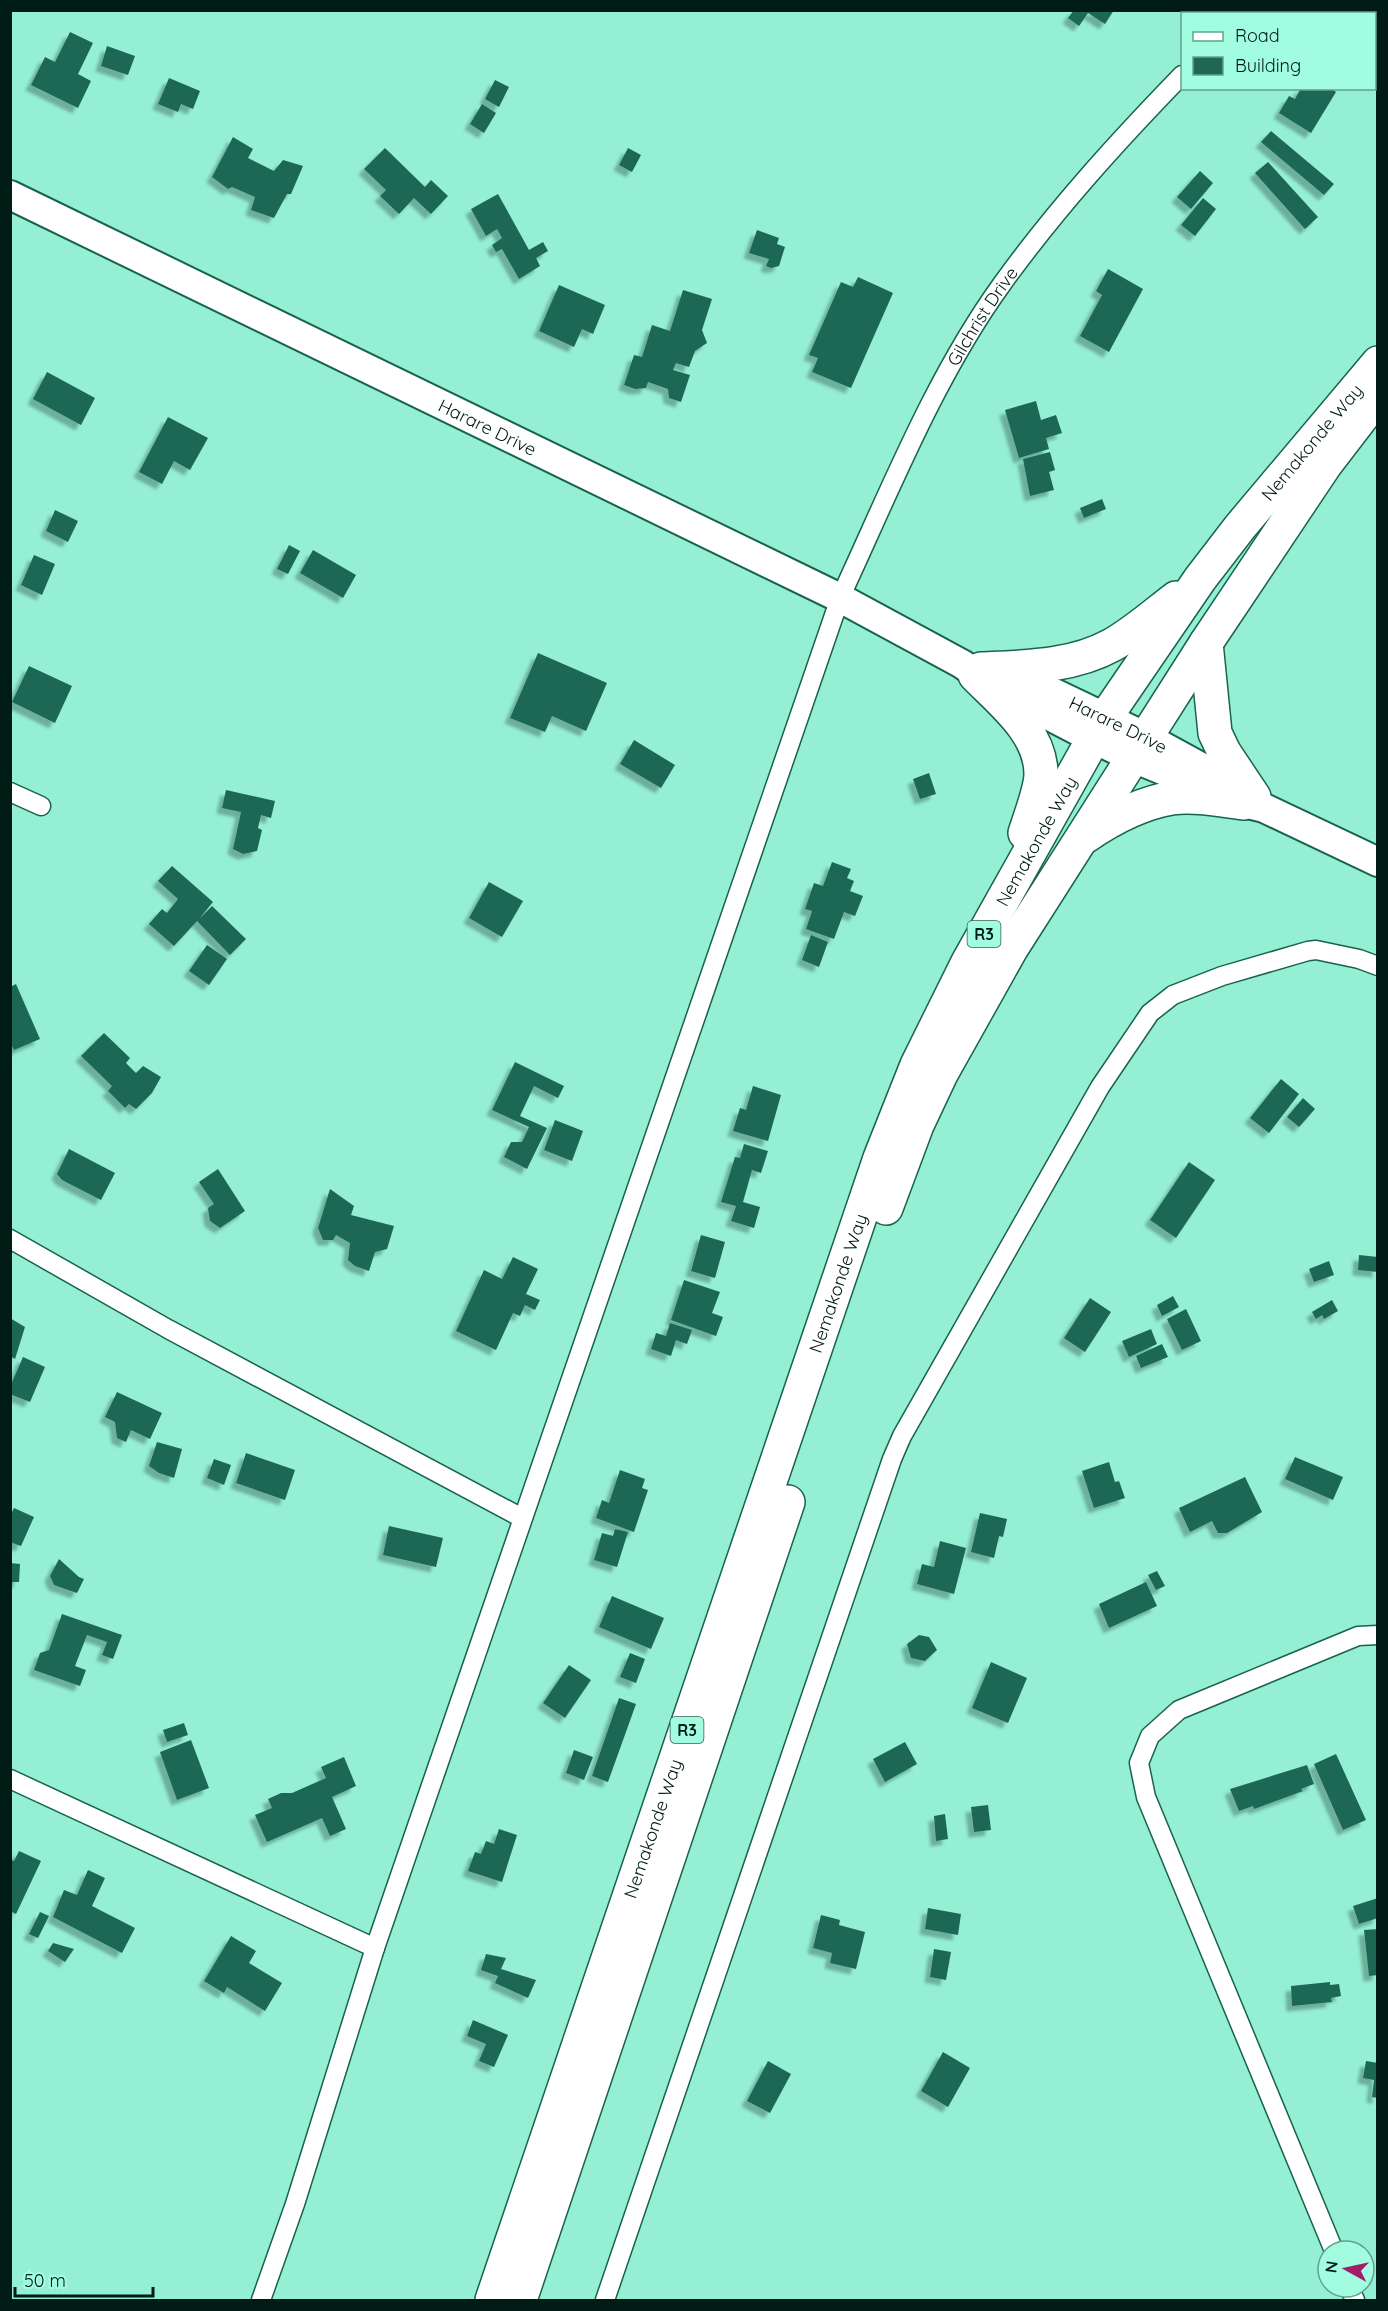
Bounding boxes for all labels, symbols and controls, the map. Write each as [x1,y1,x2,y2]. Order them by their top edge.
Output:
legend [1181,12,1376,90]
text: Road [1235,24,1280,47]
text: Building [1235,54,1301,77]
street label: Gilchrist Drive [941,262,1022,370]
street label: Nemakonde Way [1256,379,1367,505]
street label: Harare Drive [435,393,541,461]
street label: Harare Drive [1065,690,1171,758]
street label: Nemakonde Way [990,772,1082,910]
road number: R3 [968,921,1000,947]
street label: Nemakonde Way [803,1210,872,1356]
road number: R3 [670,1717,704,1743]
street label: Nemakonde Way [618,1756,687,1901]
north arrow [1316,2239,1376,2299]
scale bar [15,2260,153,2298]
text: N [1320,2260,1342,2274]
text: 50 m [24,2269,66,2292]

